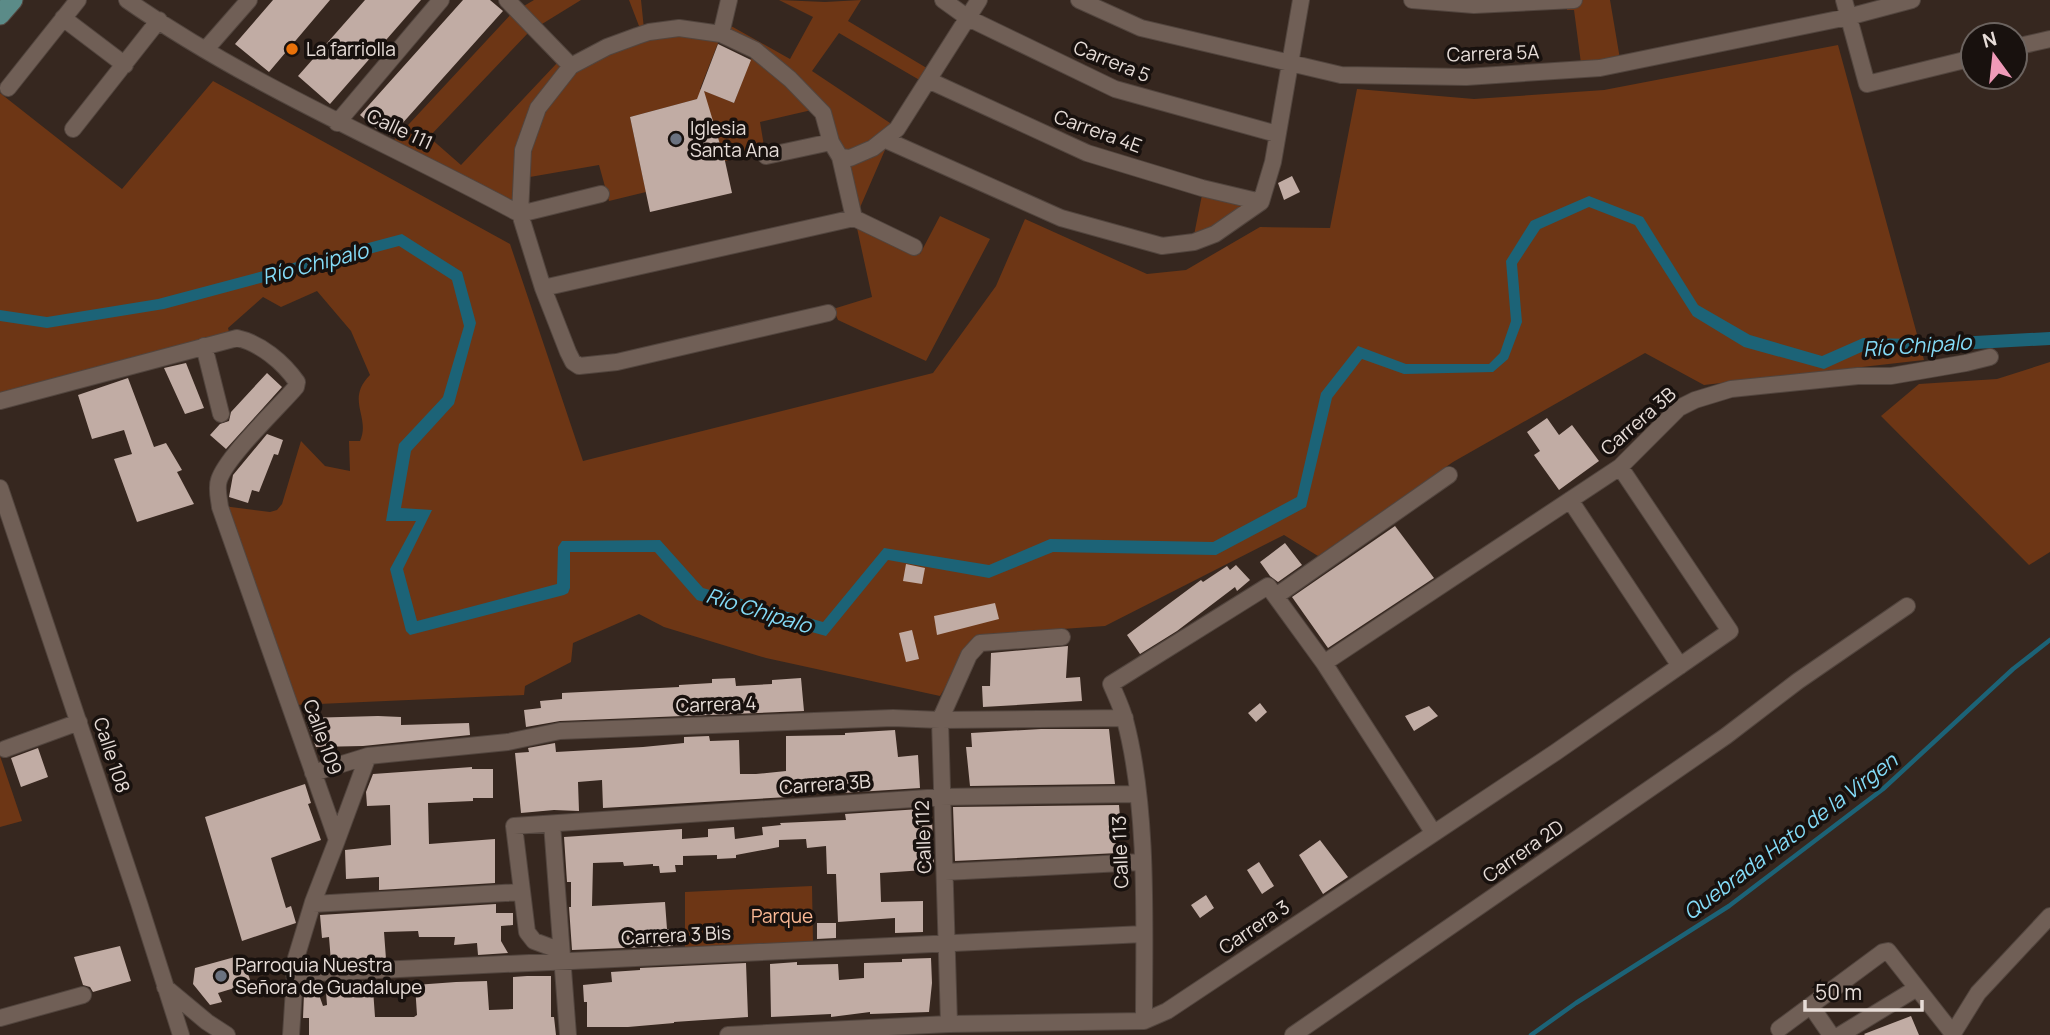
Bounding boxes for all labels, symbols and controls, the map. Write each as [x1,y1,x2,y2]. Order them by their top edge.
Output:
north arrow [1959,21,2029,91]
text: N [1980,25,2000,54]
street label: Carrera 5 [1070,34,1154,88]
place label: La farriolla [306,36,396,62]
street label: Carrera 5A [1446,38,1540,68]
marker: La farriolla [284,41,300,57]
street label: Calle 111 [363,102,437,156]
street label: Carrera 4E [1051,103,1145,159]
place label: Iglesia Santa Ana [690,115,779,163]
marker: Iglesia Santa Ana [668,131,684,147]
water label: Río Chipalo [259,235,373,291]
water label: Río Chipalo [1862,327,1974,363]
street label: Carrera 3B [1595,381,1681,461]
water label: Río Chipalo [703,581,817,640]
street label: Carrera 4 [675,690,757,718]
street label: Calle 109 [297,696,349,778]
street label: Calle 108 [88,714,136,796]
water label: Quebrada Hato de la Virgen [1677,745,1904,926]
street label: Carrera 3B [778,768,872,800]
street label: Calle 112 [909,800,937,874]
street label: Carrera 2D [1477,814,1569,888]
street label: Calle 113 [1106,815,1134,889]
street label: Carrera 3 [1214,894,1294,960]
park label: Parque [751,903,813,929]
street label: Carrera 3 Bis [620,919,732,951]
place label: Parroquia Nuestra Señora de Guadalupe [235,952,422,1000]
marker: Parroquia Nuestra Señora de Guadalupe [213,968,229,984]
scale bar [1805,968,1922,1012]
text: 50 m [1815,978,1862,1006]

